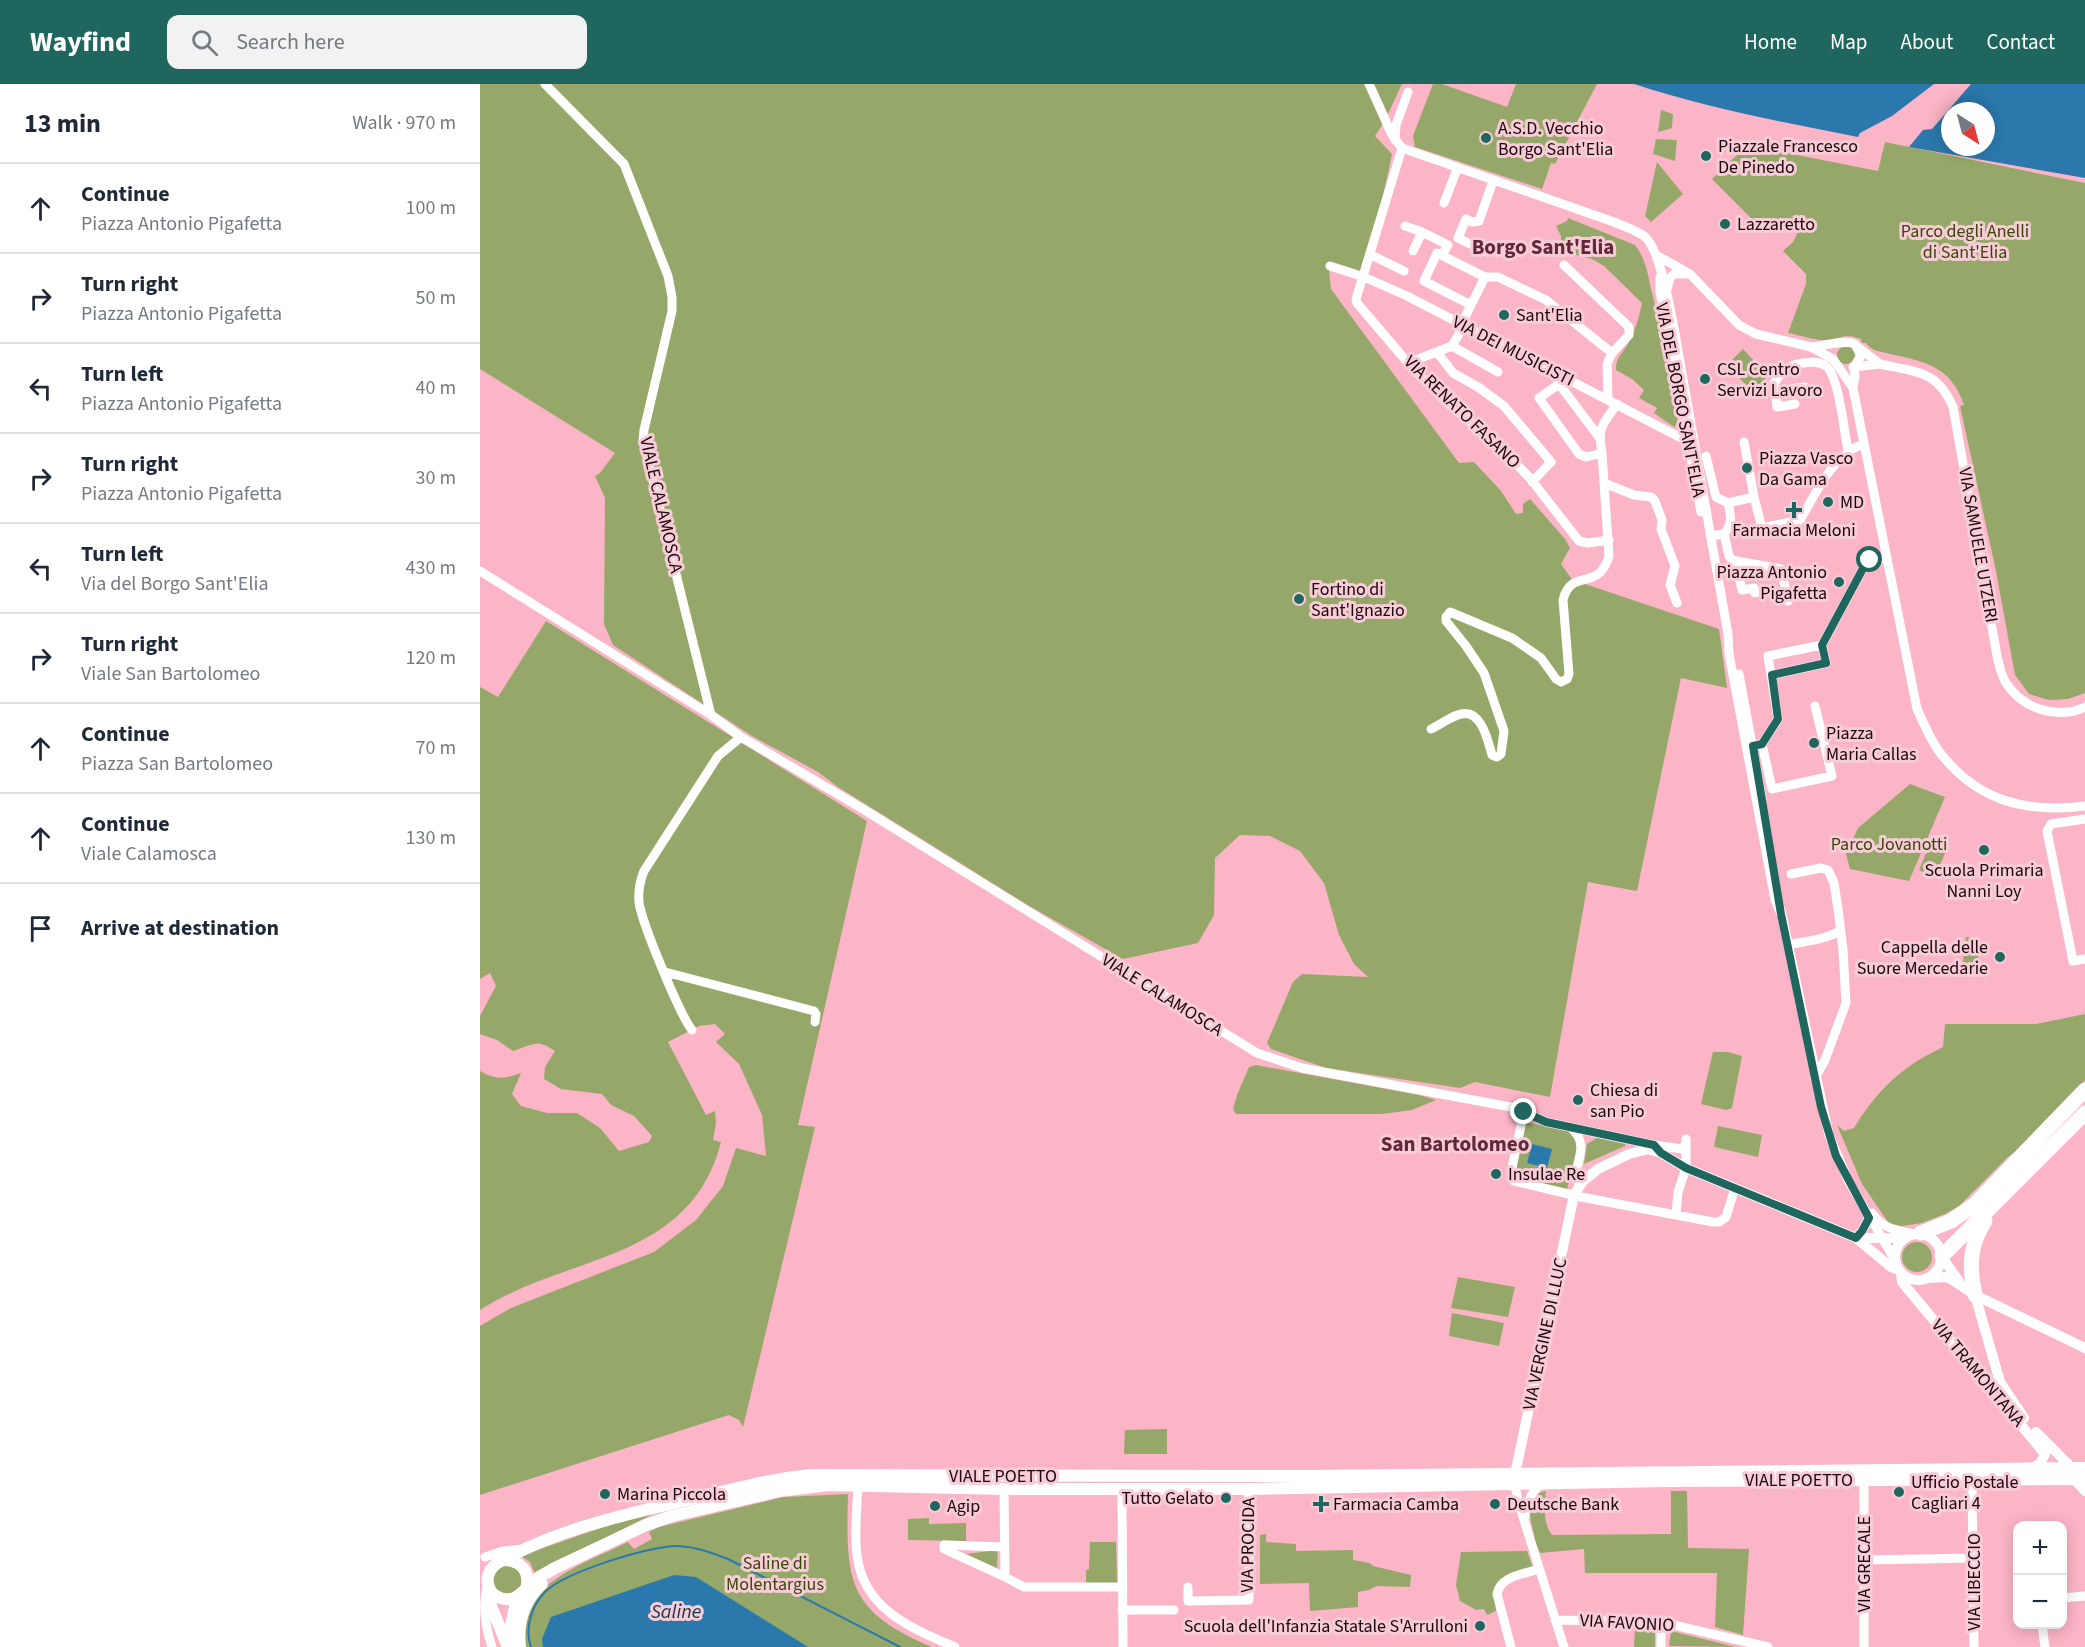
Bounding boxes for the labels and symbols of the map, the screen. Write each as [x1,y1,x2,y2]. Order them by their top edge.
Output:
north arrow [1941,102,1995,156]
place label: A.S.D. Vecchio Borgo Sant'Elia [1498,116,1613,162]
marker: A.S.D. Vecchio Borgo Sant'Elia [1479,131,1493,145]
place label: Piazzale Francesco De Pinedo [1718,134,1858,180]
marker: Piazzale Francesco De Pinedo [1699,149,1713,163]
place label: Lazzaretto [1737,212,1815,237]
marker: Lazzaretto [1718,217,1732,231]
park label: Parco degli Anelli di Sant'Elia [1901,219,2029,265]
district label: Borgo Sant'Elia [1472,232,1614,262]
street label: VIA DEL BORGO SANT'ELIA [1649,301,1711,500]
place label: Sant'Elia [1516,303,1583,328]
marker: Sant'Elia [1497,308,1511,322]
street label: VIA DEI MUSICISTI [1448,309,1578,393]
street label: VIA RENATO FASANO [1398,350,1526,474]
place label: CSL Centro Servizi Lavoro [1717,357,1823,403]
marker: CSL Centro Servizi Lavoro [1698,372,1712,386]
street label: VIALE CALAMOSCA [633,434,689,576]
place label: Piazza Vasco Da Gama [1759,446,1853,492]
marker: Piazza Vasco Da Gama [1740,461,1754,475]
street label: VIA SAMUELE UTZERI [1952,465,2004,625]
place label: MD [1840,490,1864,515]
marker: MD [1821,495,1835,509]
marker: Farmacia Meloni [1787,503,1801,517]
place label: Farmacia Meloni [1732,518,1856,543]
route start [1856,546,1882,572]
place label: Piazza Antonio Pigafetta [1717,560,1827,606]
marker: Piazza Antonio Pigafetta [1832,575,1846,589]
place label: Fortino di Sant'Ignazio [1311,577,1405,623]
marker: Fortino di Sant'Ignazio [1292,592,1306,606]
place label: Piazza Maria Callas [1826,721,1917,767]
marker: Piazza Maria Callas [1807,736,1821,750]
park label: Parco Jovanotti [1831,832,1947,857]
marker: Scuola Primaria Nanni Loy [1977,843,1991,857]
place label: Scuola Primaria Nanni Loy [1924,858,2044,904]
place label: Cappella delle Suore Mercedarie [1857,935,1988,981]
street label: VIALE CALAMOSCA [1096,948,1228,1043]
marker: Cappella delle Suore Mercedarie [1993,950,2007,964]
place label: Chiesa di san Pio [1590,1078,1658,1124]
marker: Chiesa di san Pio [1571,1093,1585,1107]
route end [1510,1098,1536,1124]
district label: San Bartolomeo [1381,1129,1529,1159]
place label: Insulae Re [1508,1162,1585,1187]
marker: Insulae Re [1489,1167,1503,1181]
street label: VIA VERGINE DI LLUC [1517,1255,1573,1413]
street label: VIA TRAMONTANA [1925,1314,2031,1432]
street label: VIALE POETTO [949,1464,1057,1489]
street label: VIALE POETTO [1745,1468,1853,1493]
place label: Ufficio Postale Cagliari 4 [1911,1470,2018,1516]
place label: Marina Piccola [617,1482,726,1507]
marker: Ufficio Postale Cagliari 4 [1892,1485,1906,1499]
place label: Tutto Gelato [1121,1486,1214,1511]
marker: Marina Piccola [598,1487,612,1501]
marker: Tutto Gelato [1219,1491,1233,1505]
place label: Farmacia Camba [1333,1492,1459,1517]
place label: Deutsche Bank [1507,1492,1619,1517]
place label: Agip [947,1494,980,1519]
street label: VIA PROCIDA [1235,1497,1261,1593]
marker: Farmacia Camba [1314,1497,1328,1511]
marker: Deutsche Bank [1488,1497,1502,1511]
marker: Agip [928,1499,942,1513]
street label: VIA GRECALE [1852,1516,1877,1612]
street label: VIA LIBECCIO [1962,1533,1987,1631]
park label: Saline di Molentargius [726,1551,824,1597]
water label: Saline [651,1598,701,1626]
street label: VIA FAVONIO [1579,1608,1675,1638]
place label: Scuola dell'Infanzia Statale S'Arrulloni [1184,1614,1468,1639]
marker: Scuola dell'Infanzia Statale S'Arrulloni [1473,1619,1487,1633]

